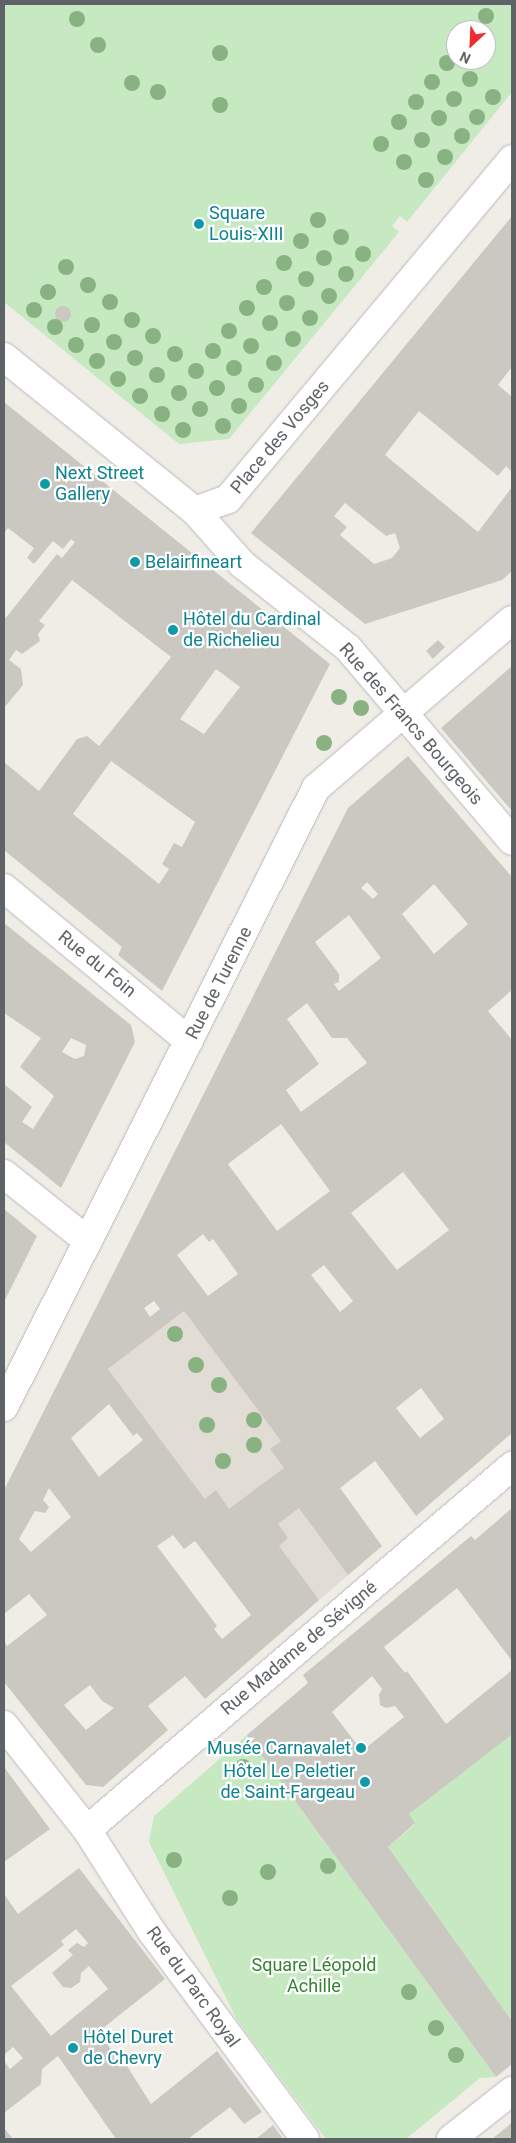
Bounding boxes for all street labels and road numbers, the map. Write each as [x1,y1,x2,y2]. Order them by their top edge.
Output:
street label: Place des Vosges [226,376,334,498]
street label: Rue des Francs Bourgeois [335,639,487,809]
street label: Rue de Turenne [181,923,257,1043]
street label: Rue du Foin [54,926,140,1002]
street label: Rue Madame de Sévigné [217,1576,381,1720]
street label: Rue du Parc Royal [142,1922,244,2052]

